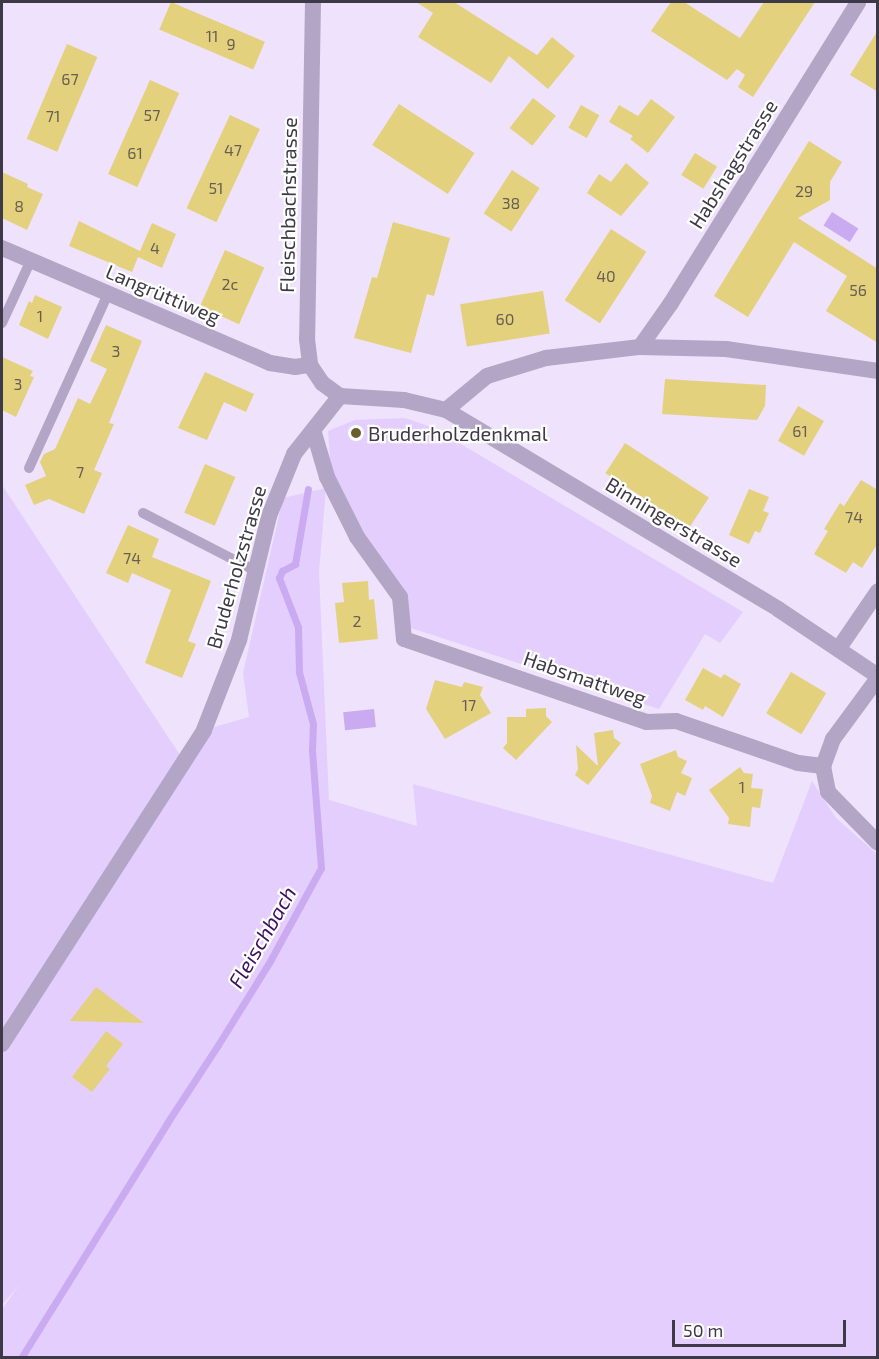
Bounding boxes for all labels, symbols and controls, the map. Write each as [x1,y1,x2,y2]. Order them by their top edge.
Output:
house number: 11 [206,26,218,46]
house number: 9 [226,34,236,54]
house number: 67 [61,69,79,89]
street label: Habshagstrasse [684,95,782,233]
house number: 57 [144,105,160,125]
house number: 71 [46,106,60,126]
street label: Fleischbachstrasse [274,117,302,293]
house number: 47 [224,140,242,160]
house number: 61 [127,143,143,163]
house number: 51 [209,178,223,198]
house number: 29 [795,181,813,201]
house number: 38 [502,193,520,213]
house number: 8 [14,196,24,216]
house number: 4 [150,238,160,258]
street label: Langrüttiweg [102,259,224,329]
house number: 40 [596,266,616,286]
house number: 2c [222,274,238,294]
house number: 56 [849,280,867,300]
house number: 1 [37,306,43,326]
house number: 60 [496,309,514,329]
house number: 3 [112,341,120,361]
house number: 3 [14,374,22,394]
place label: Bruderholzdenkmal [368,421,548,445]
house number: 61 [792,421,808,441]
marker: Bruderholzdenkmal [349,426,363,440]
house number: 7 [76,462,84,482]
street label: Binningerstrasse [601,472,747,572]
street label: Bruderholzstrasse [201,482,271,652]
house number: 74 [845,507,863,527]
house number: 74 [123,548,141,568]
house number: 2 [353,611,361,631]
street label: Habsmattweg [521,646,649,710]
house number: 17 [462,695,476,715]
house number: 1 [739,777,745,797]
water label: Fleischbach [223,882,301,992]
scale bar [675,1308,849,1346]
text: 50 m [683,1319,723,1341]

